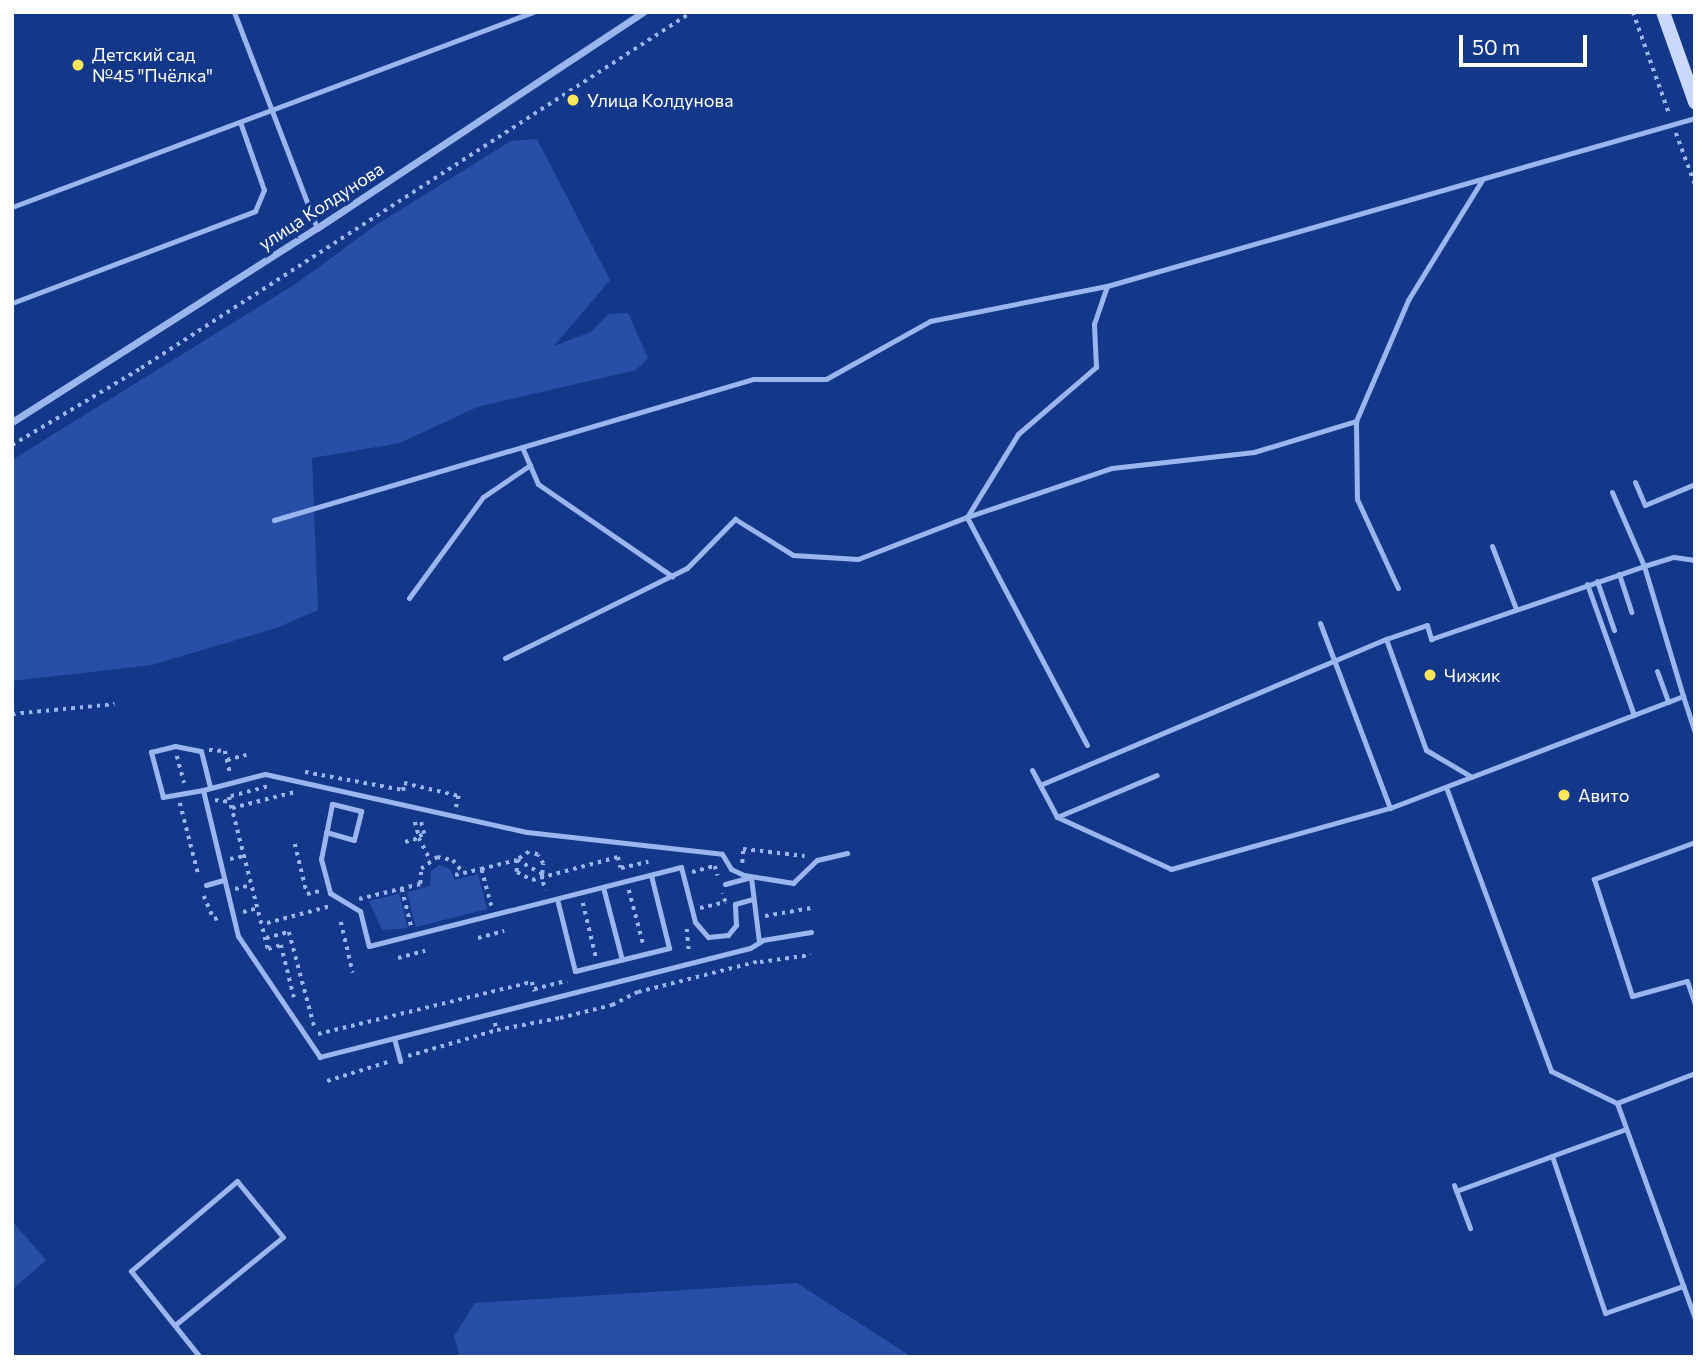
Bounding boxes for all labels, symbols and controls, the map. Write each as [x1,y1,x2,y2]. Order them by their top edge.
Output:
scale bar [1462,21,1590,65]
text: 50 m [1472,34,1520,59]
place label: Детский сад №45 "Пчёлка" [92,44,213,86]
marker: Детский сад №45 "Пчёлка" [70,57,86,73]
place label: Улица Колдунова [587,89,733,111]
marker: Улица Колдунова [565,92,581,108]
street label: улица Колдунова [254,158,388,254]
place label: Чижик [1444,664,1501,686]
marker: Чижик [1422,667,1438,683]
place label: Авито [1578,784,1629,806]
marker: Авито [1556,787,1572,803]

